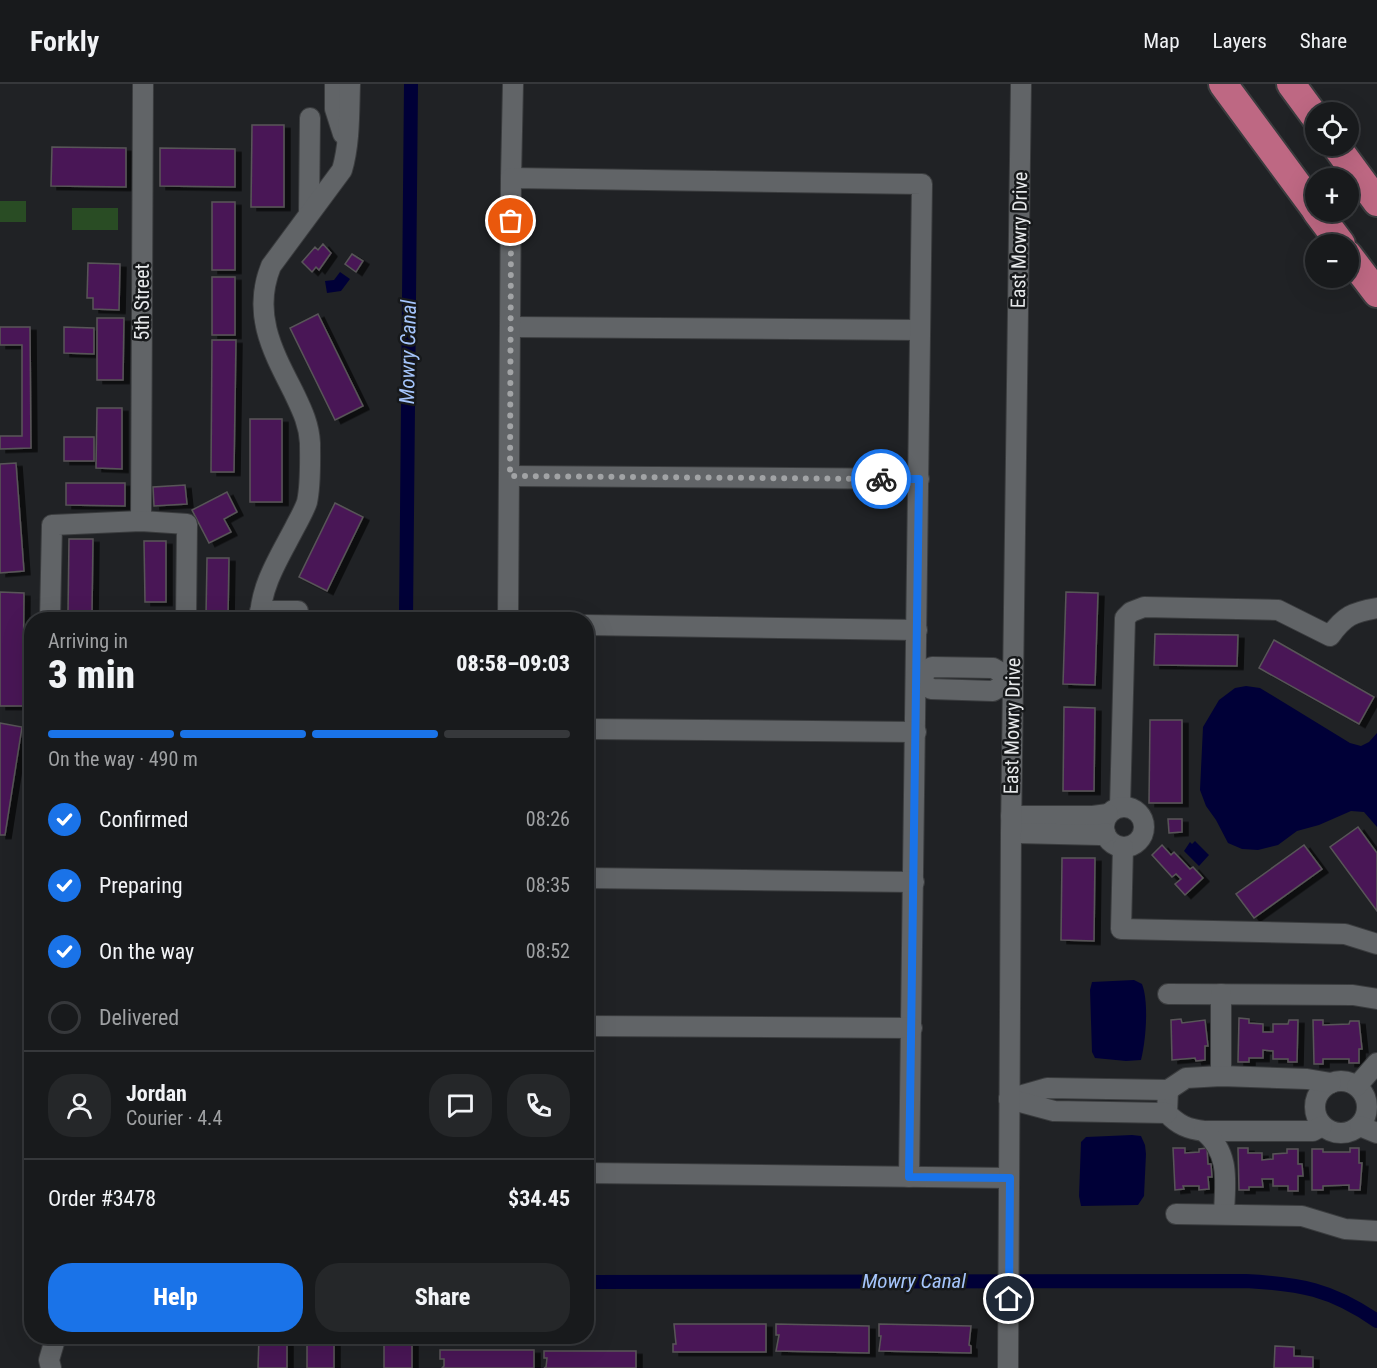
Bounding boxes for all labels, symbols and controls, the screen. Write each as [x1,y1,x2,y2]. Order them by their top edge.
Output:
text: Forkly [30,25,99,58]
text: Map [1143,29,1180,53]
text: Layers [1213,29,1267,53]
text: Share [1300,29,1347,53]
map controls [1305,102,1359,288]
button: locate [1305,102,1359,156]
button: + [1305,168,1359,222]
street label: East Mowry Drive [1006,172,1032,308]
pin [485,195,536,246]
icon: bag [494,204,527,237]
button: − [1305,234,1359,288]
street label: 5th Street [130,263,154,340]
water label: Mowry Canal [395,299,421,404]
courier [851,449,911,509]
icon: bike [865,463,898,496]
text: Arriving in [48,629,128,653]
text: 08:58–09:03 [456,651,570,676]
text: 3 min [48,652,135,698]
street label: East Mowry Drive [999,658,1025,794]
text: On the way · 490 m [48,747,198,771]
icon: check [48,803,81,836]
text: Confirmed [99,807,188,832]
text: 08:26 [526,807,570,831]
icon: check [48,869,81,902]
text: Preparing [99,873,183,898]
text: 08:35 [526,873,570,897]
icon: check [48,935,81,968]
text: On the way [99,939,194,964]
text: 08:52 [526,939,570,963]
text: Delivered [99,1005,179,1030]
button: person [48,1074,111,1137]
button: chat [429,1074,492,1137]
button: phone [507,1074,570,1137]
text: Jordan [126,1081,187,1106]
text: Courier · 4.4 [126,1106,222,1130]
text: Order #3478 [48,1186,156,1211]
text: $34.45 [508,1186,570,1211]
button: Help [48,1263,303,1332]
button: Share [315,1263,570,1332]
water label: Mowry Canal [862,1269,966,1293]
pin [983,1273,1034,1324]
icon: home [992,1282,1025,1315]

